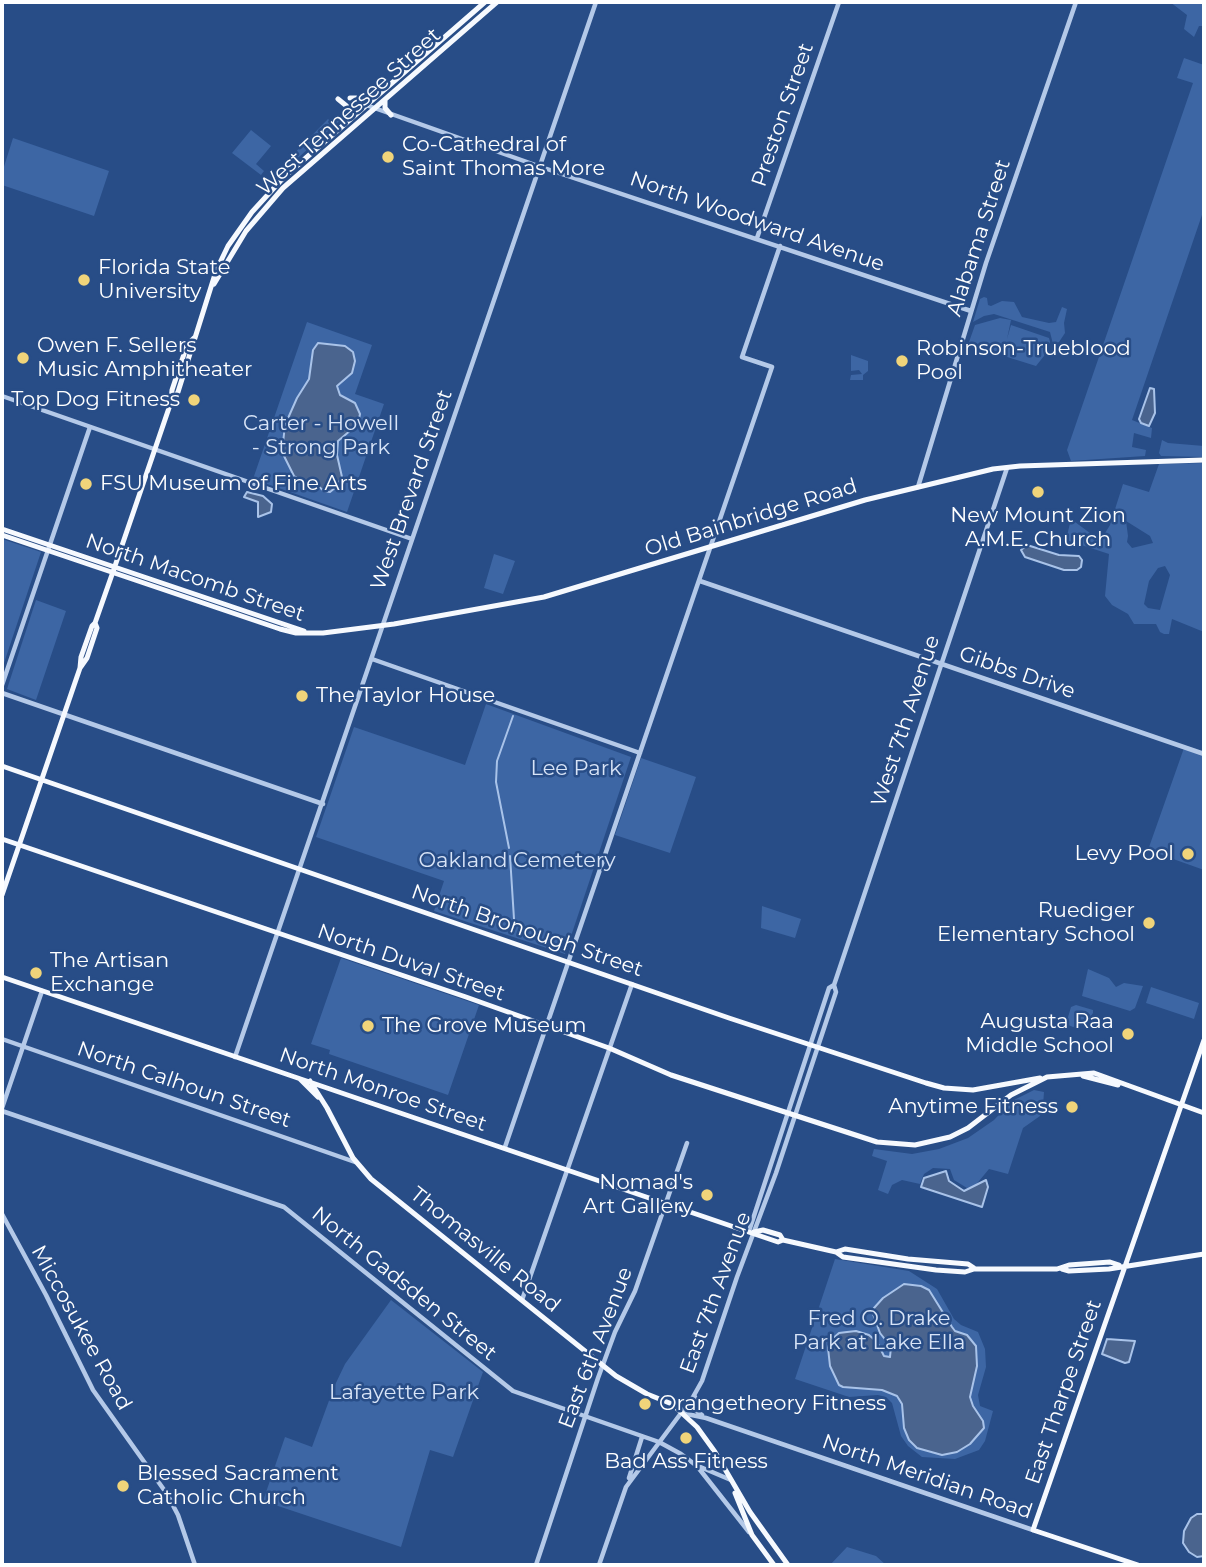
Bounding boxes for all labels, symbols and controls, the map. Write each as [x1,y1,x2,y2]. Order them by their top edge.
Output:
street label: West Tennessee Street [252,23,446,201]
street label: Preston Street [747,40,819,190]
place label: Co-Cathedral of Saint Thomas More [402,132,605,182]
marker: Co-Cathedral of Saint Thomas More [380,149,396,165]
street label: Alabama Street [942,156,1016,320]
street label: North Woodward Avenue [626,167,888,277]
place label: Florida State University [98,255,230,305]
marker: Florida State University [76,272,92,288]
place label: Owen F. Sellers Music Amphitheater [37,333,252,383]
place label: Robinson-Trueblood Pool [916,336,1131,386]
marker: Owen F. Sellers Music Amphitheater [15,350,31,366]
marker: Robinson-Trueblood Pool [894,353,910,369]
street label: West Brevard Street [366,386,458,594]
place label: Top Dog Fitness [11,387,180,413]
marker: Top Dog Fitness [186,392,202,408]
park label: Carter - Howell - Strong Park [243,411,399,461]
place label: FSU Museum of Fine Arts [100,471,367,497]
street label: Old Bainbridge Road [642,474,860,562]
marker: FSU Museum of Fine Arts [78,476,94,492]
marker: New Mount Zion A.M.E. Church [1030,484,1046,500]
place label: New Mount Zion A.M.E. Church [950,503,1126,553]
street label: North Macomb Street [82,529,308,627]
street label: West 7th Avenue [866,632,946,810]
street label: Gibbs Drive [956,641,1078,705]
place label: The Taylor House [316,683,495,709]
marker: The Taylor House [294,688,310,704]
park label: Lee Park [530,756,622,782]
place label: Levy Pool [1074,841,1174,867]
marker: Levy Pool [1180,846,1196,862]
park label: Oakland Cemetery [418,848,616,874]
street label: North Bronough Street [408,879,646,983]
place label: Ruediger Elementary School [937,898,1135,948]
marker: Ruediger Elementary School [1141,915,1157,931]
street label: North Duval Street [314,919,508,1007]
place label: The Artisan Exchange [50,948,169,998]
marker: The Artisan Exchange [28,965,44,981]
place label: Augusta Raa Middle School [965,1009,1114,1059]
place label: The Grove Museum [382,1013,586,1039]
marker: The Grove Museum [360,1018,376,1034]
marker: Augusta Raa Middle School [1120,1026,1136,1042]
street label: North Calhoun Street [74,1037,294,1133]
street label: North Monroe Street [276,1043,490,1137]
place label: Anytime Fitness [888,1094,1058,1120]
marker: Anytime Fitness [1064,1099,1080,1115]
place label: Nomad's Art Gallery [583,1170,693,1220]
street label: Thomasville Road [405,1182,565,1318]
marker: Nomad's Art Gallery [699,1187,715,1203]
street label: North Gadsden Street [307,1202,501,1366]
street label: East 7th Avenue [675,1209,757,1377]
street label: Miccosukee Road [25,1241,137,1415]
street label: East 6th Avenue [554,1264,638,1432]
street label: East Tharpe Street [1021,1296,1107,1488]
park label: Fred O. Drake Park at Lake Ella [793,1306,965,1356]
park label: Lafayette Park [329,1380,479,1406]
place label: Orangetheory Fitness [659,1391,886,1417]
marker: Orangetheory Fitness [637,1396,653,1412]
street label: North Meridian Road [819,1429,1035,1525]
marker: Bad Ass Fitness [678,1430,694,1446]
place label: Bad Ass Fitness [604,1449,768,1475]
place label: Blessed Sacrament Catholic Church [137,1461,339,1511]
marker: Blessed Sacrament Catholic Church [115,1478,131,1494]

